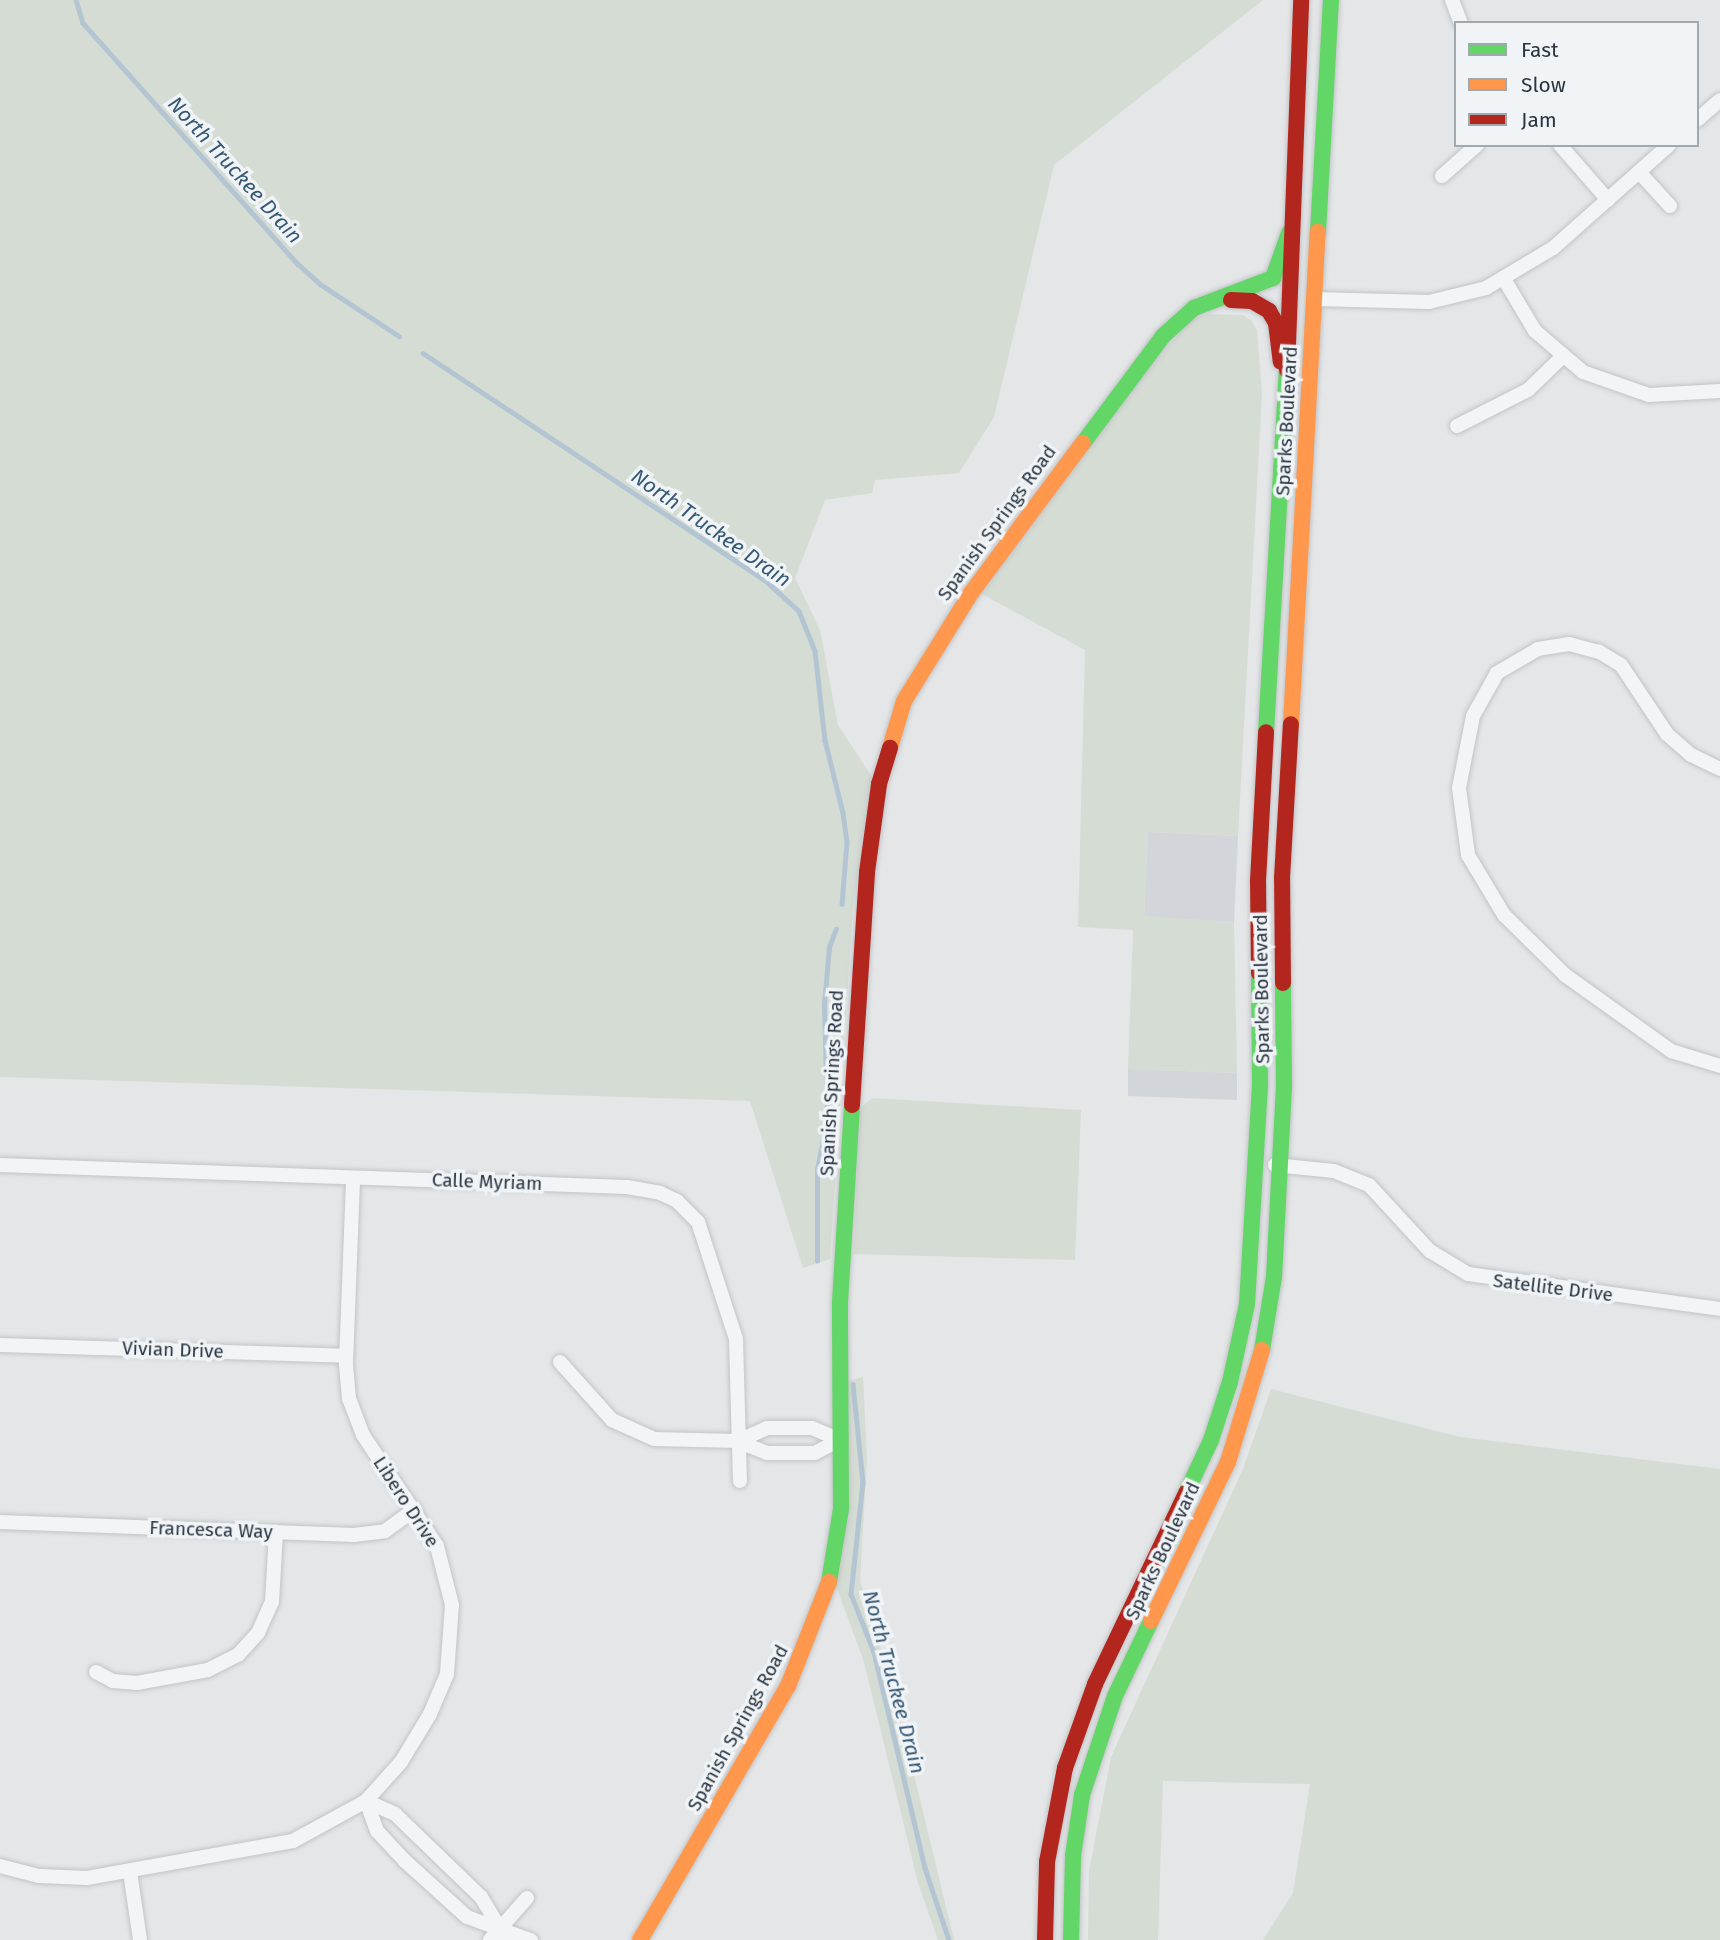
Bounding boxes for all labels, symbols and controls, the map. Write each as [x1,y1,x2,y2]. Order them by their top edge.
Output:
legend [1454,21,1699,147]
text: Fast [1521,37,1559,63]
text: Slow [1521,72,1566,98]
water label: North Truckee Drain [162,91,308,249]
text: Jam [1521,107,1557,133]
street label: Sparks Boulevard [1272,346,1302,496]
street label: Spanish Springs Road [933,441,1061,605]
water label: North Truckee Drain [626,464,796,592]
street label: Sparks Boulevard [1249,914,1275,1064]
street label: Spanish Springs Road [816,989,848,1177]
street label: Calle Myriam [431,1169,543,1195]
street label: Satellite Drive [1492,1269,1614,1307]
street label: Vivian Drive [122,1337,224,1363]
street label: Libero Drive [368,1452,444,1552]
street label: Sparks Boulevard [1121,1478,1205,1624]
street label: Francesca Way [149,1516,273,1544]
water label: North Truckee Drain [857,1588,931,1776]
street label: Spanish Springs Road [683,1641,793,1815]

